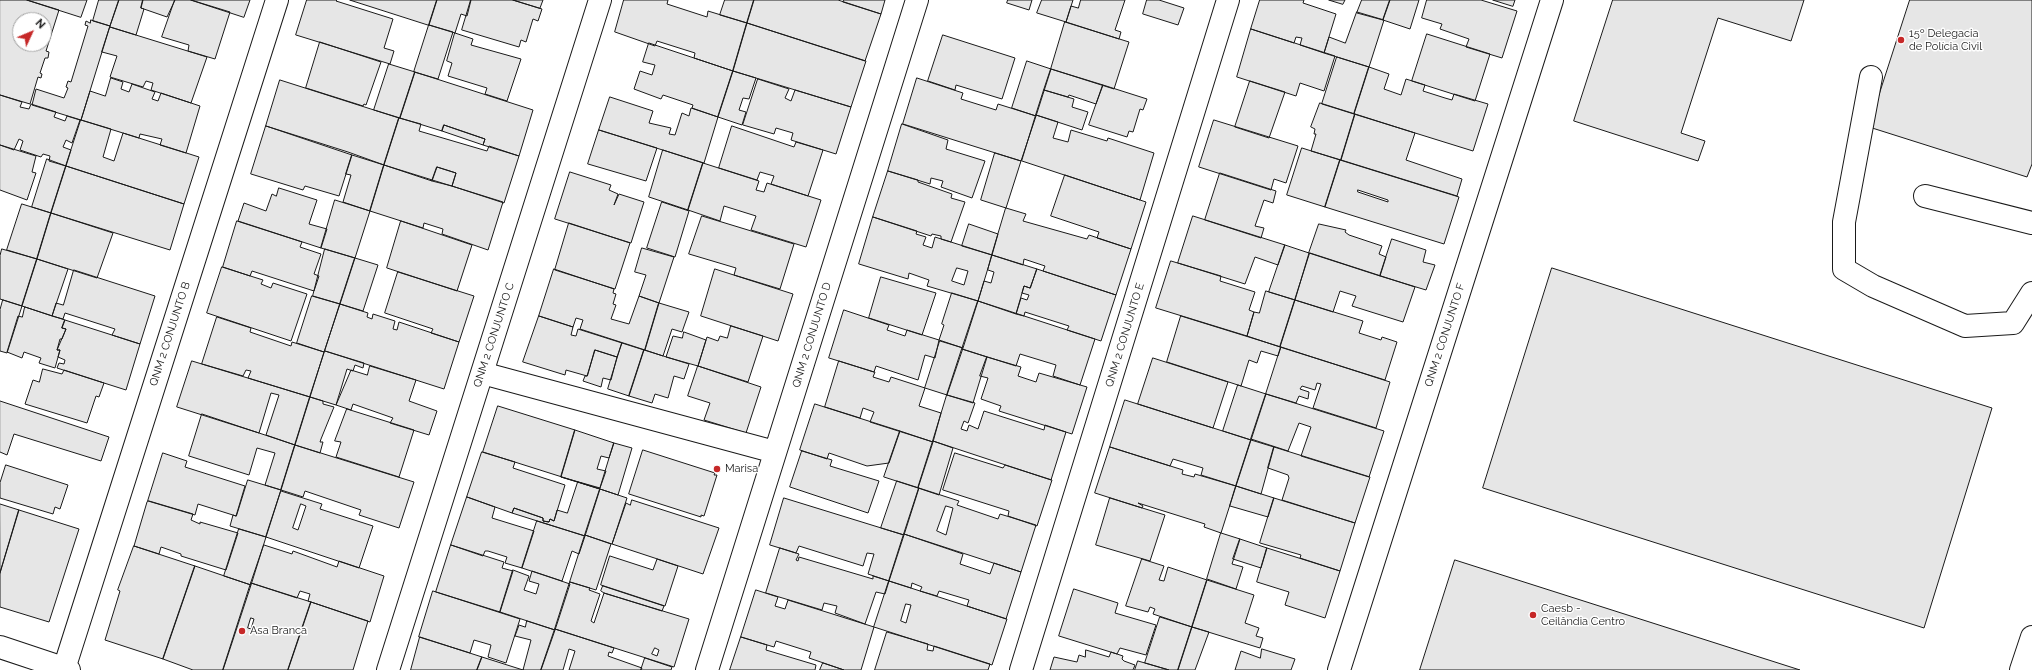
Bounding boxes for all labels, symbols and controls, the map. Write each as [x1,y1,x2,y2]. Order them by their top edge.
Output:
north arrow [12,12,52,52]
text: N [33,16,48,32]
place label: 15º Delegacia de Polícia Civil [1909,27,1982,53]
marker: 15º Delegacia de Polícia Civil [1896,35,1906,45]
street label: QNM 2 CONJUNTO B [147,280,193,388]
street label: QNM 2 CONJUNTO C [471,281,517,389]
street label: QNM 2 CONJUNTO D [790,281,834,389]
street label: QNM 2 CONJUNTO E [1103,281,1147,389]
street label: QNM 2 CONJUNTO F [1422,282,1468,388]
place label: Marisa [725,462,758,476]
marker: Marisa [712,464,722,474]
place label: Caesb - Ceilândia Centro [1541,602,1625,628]
marker: Caesb - Ceilândia Centro [1528,610,1538,620]
place label: Asa Branca [250,624,307,638]
marker: Asa Branca [237,626,247,636]

